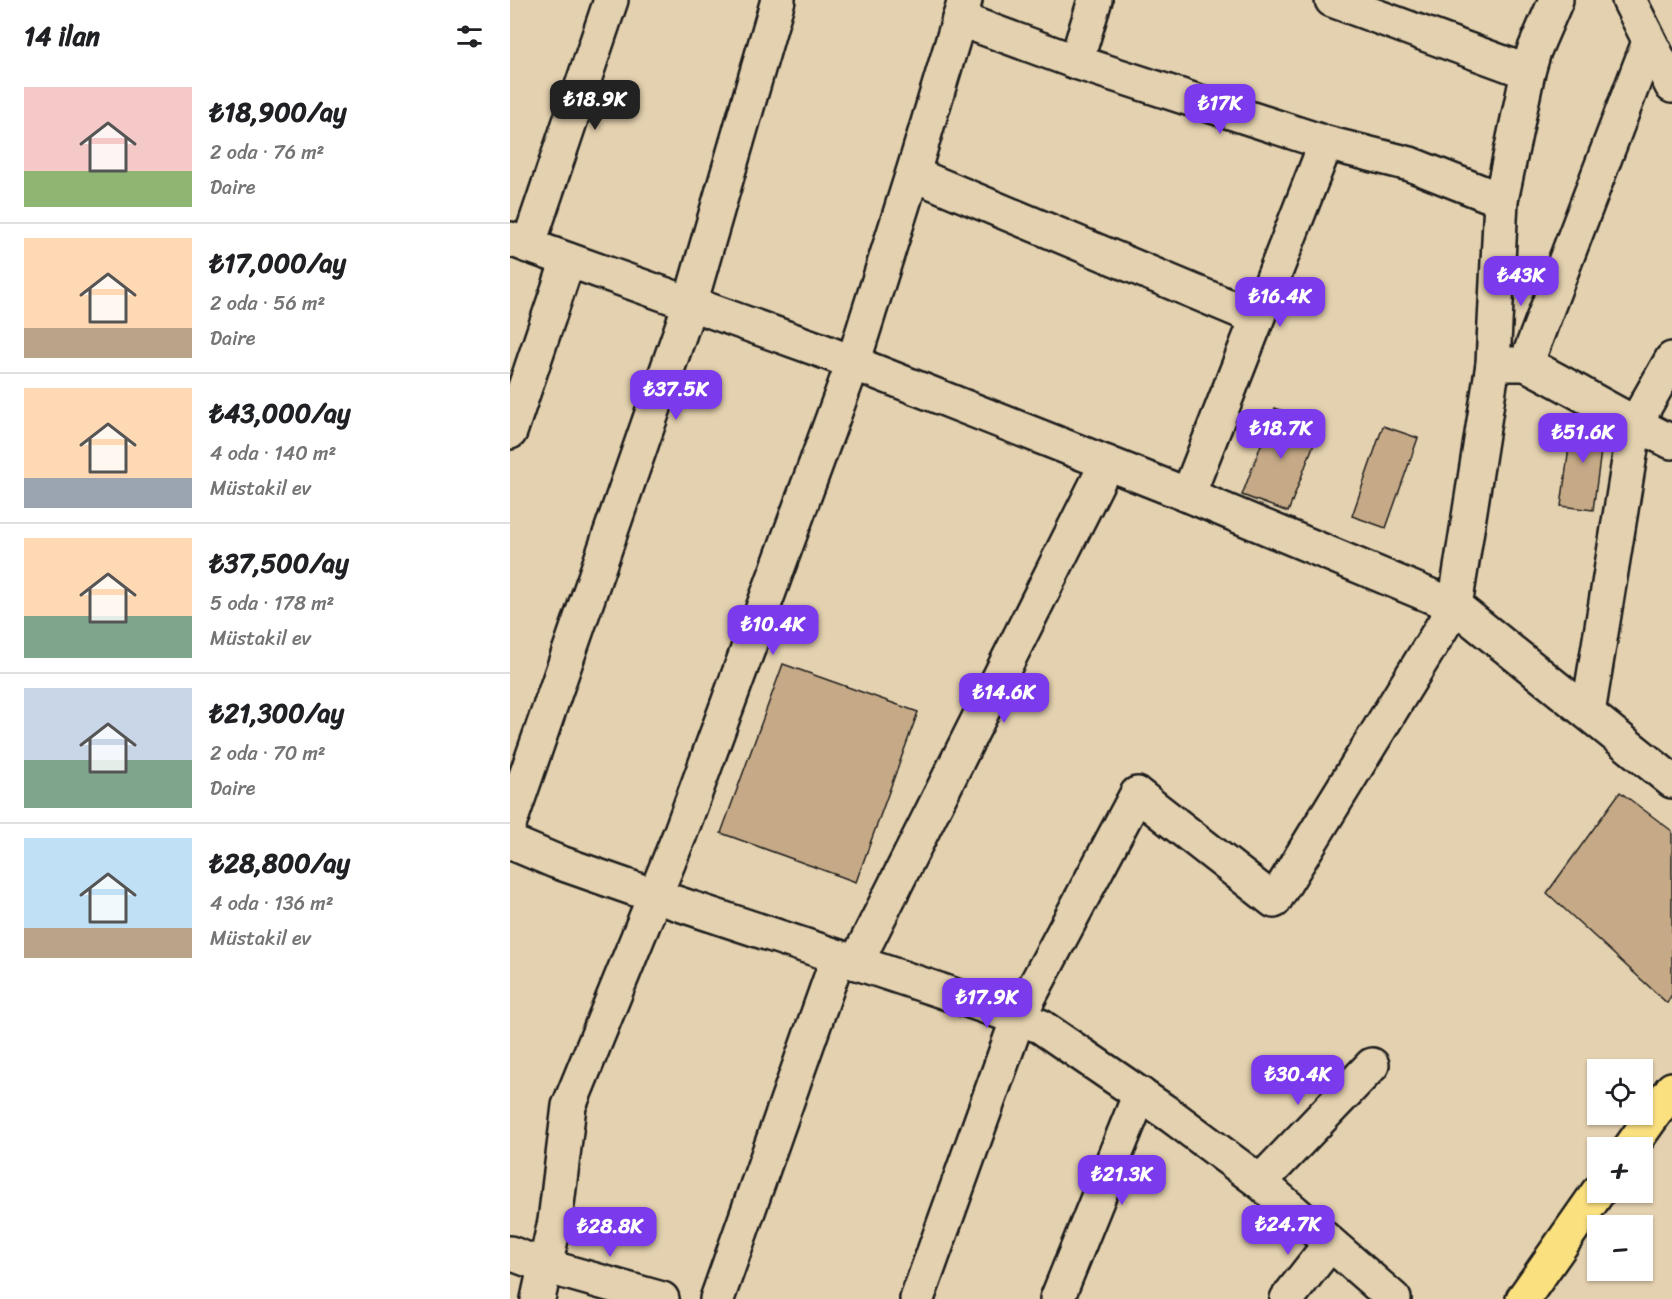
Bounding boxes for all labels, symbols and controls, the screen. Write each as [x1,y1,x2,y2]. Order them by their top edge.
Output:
text: 14 ilan [24,13,100,59]
icon: filters [453,20,486,53]
pin: ₺18.9K [546,80,644,131]
text: ₺18.9K [564,82,626,117]
pin: ₺17K [1184,84,1256,135]
text: ₺17K [1198,86,1242,121]
text: ₺18,900/ay [210,89,346,135]
icon: home [72,111,144,183]
text: 2 oda · 76 m² [210,135,324,170]
text: Daire [210,170,255,205]
text: ₺17,000/ay [210,240,346,286]
pin: ₺43K [1485,256,1557,307]
text: ₺43K [1498,258,1544,293]
icon: home [72,262,144,334]
pin: ₺16.4K [1231,277,1329,328]
text: ₺16.4K [1249,279,1311,314]
text: 2 oda · 56 m² [210,286,325,321]
text: Daire [210,321,255,356]
pin: ₺37.5K [627,370,725,421]
text: ₺37.5K [644,372,708,407]
text: ₺43,000/ay [210,390,351,436]
pin: ₺18.7K [1232,409,1330,460]
text: ₺18.7K [1250,411,1312,446]
icon: home [72,412,144,484]
pin: ₺51.6K [1534,413,1632,464]
text: ₺51.6K [1552,415,1614,450]
text: 4 oda · 140 m² [210,436,336,471]
text: Müstakil ev [210,471,311,506]
text: ₺37,500/ay [210,540,349,586]
icon: home [72,562,144,634]
text: 5 oda · 178 m² [210,586,334,621]
pin: ₺10.4K [724,605,822,656]
text: ₺10.4K [742,607,804,642]
text: Müstakil ev [210,621,311,656]
pin: ₺14.6K [955,673,1053,724]
text: ₺14.6K [973,675,1035,710]
text: ₺21,300/ay [210,690,344,736]
icon: home [72,712,144,784]
text: 2 oda · 70 m² [210,736,326,771]
text: Daire [210,771,255,806]
text: ₺28,800/ay [210,840,350,886]
icon: home [72,862,144,934]
text: 4 oda · 136 m² [210,886,334,921]
text: Müstakil ev [210,921,311,956]
pin: ₺17.9K [938,978,1036,1029]
text: ₺17.9K [956,980,1018,1015]
pin: ₺30.4K [1249,1055,1347,1106]
text: ₺30.4K [1265,1057,1331,1092]
map controls [1587,1059,1653,1281]
button: locate [1587,1059,1653,1125]
button: + [1587,1137,1653,1203]
pin: ₺21.3K [1073,1155,1171,1206]
text: ₺21.3K [1092,1157,1152,1192]
pin: ₺24.7K [1239,1205,1337,1256]
pin: ₺28.8K [561,1207,659,1258]
text: ₺24.7K [1256,1207,1320,1242]
text: ₺28.8K [578,1209,642,1244]
button: − [1587,1215,1653,1281]

